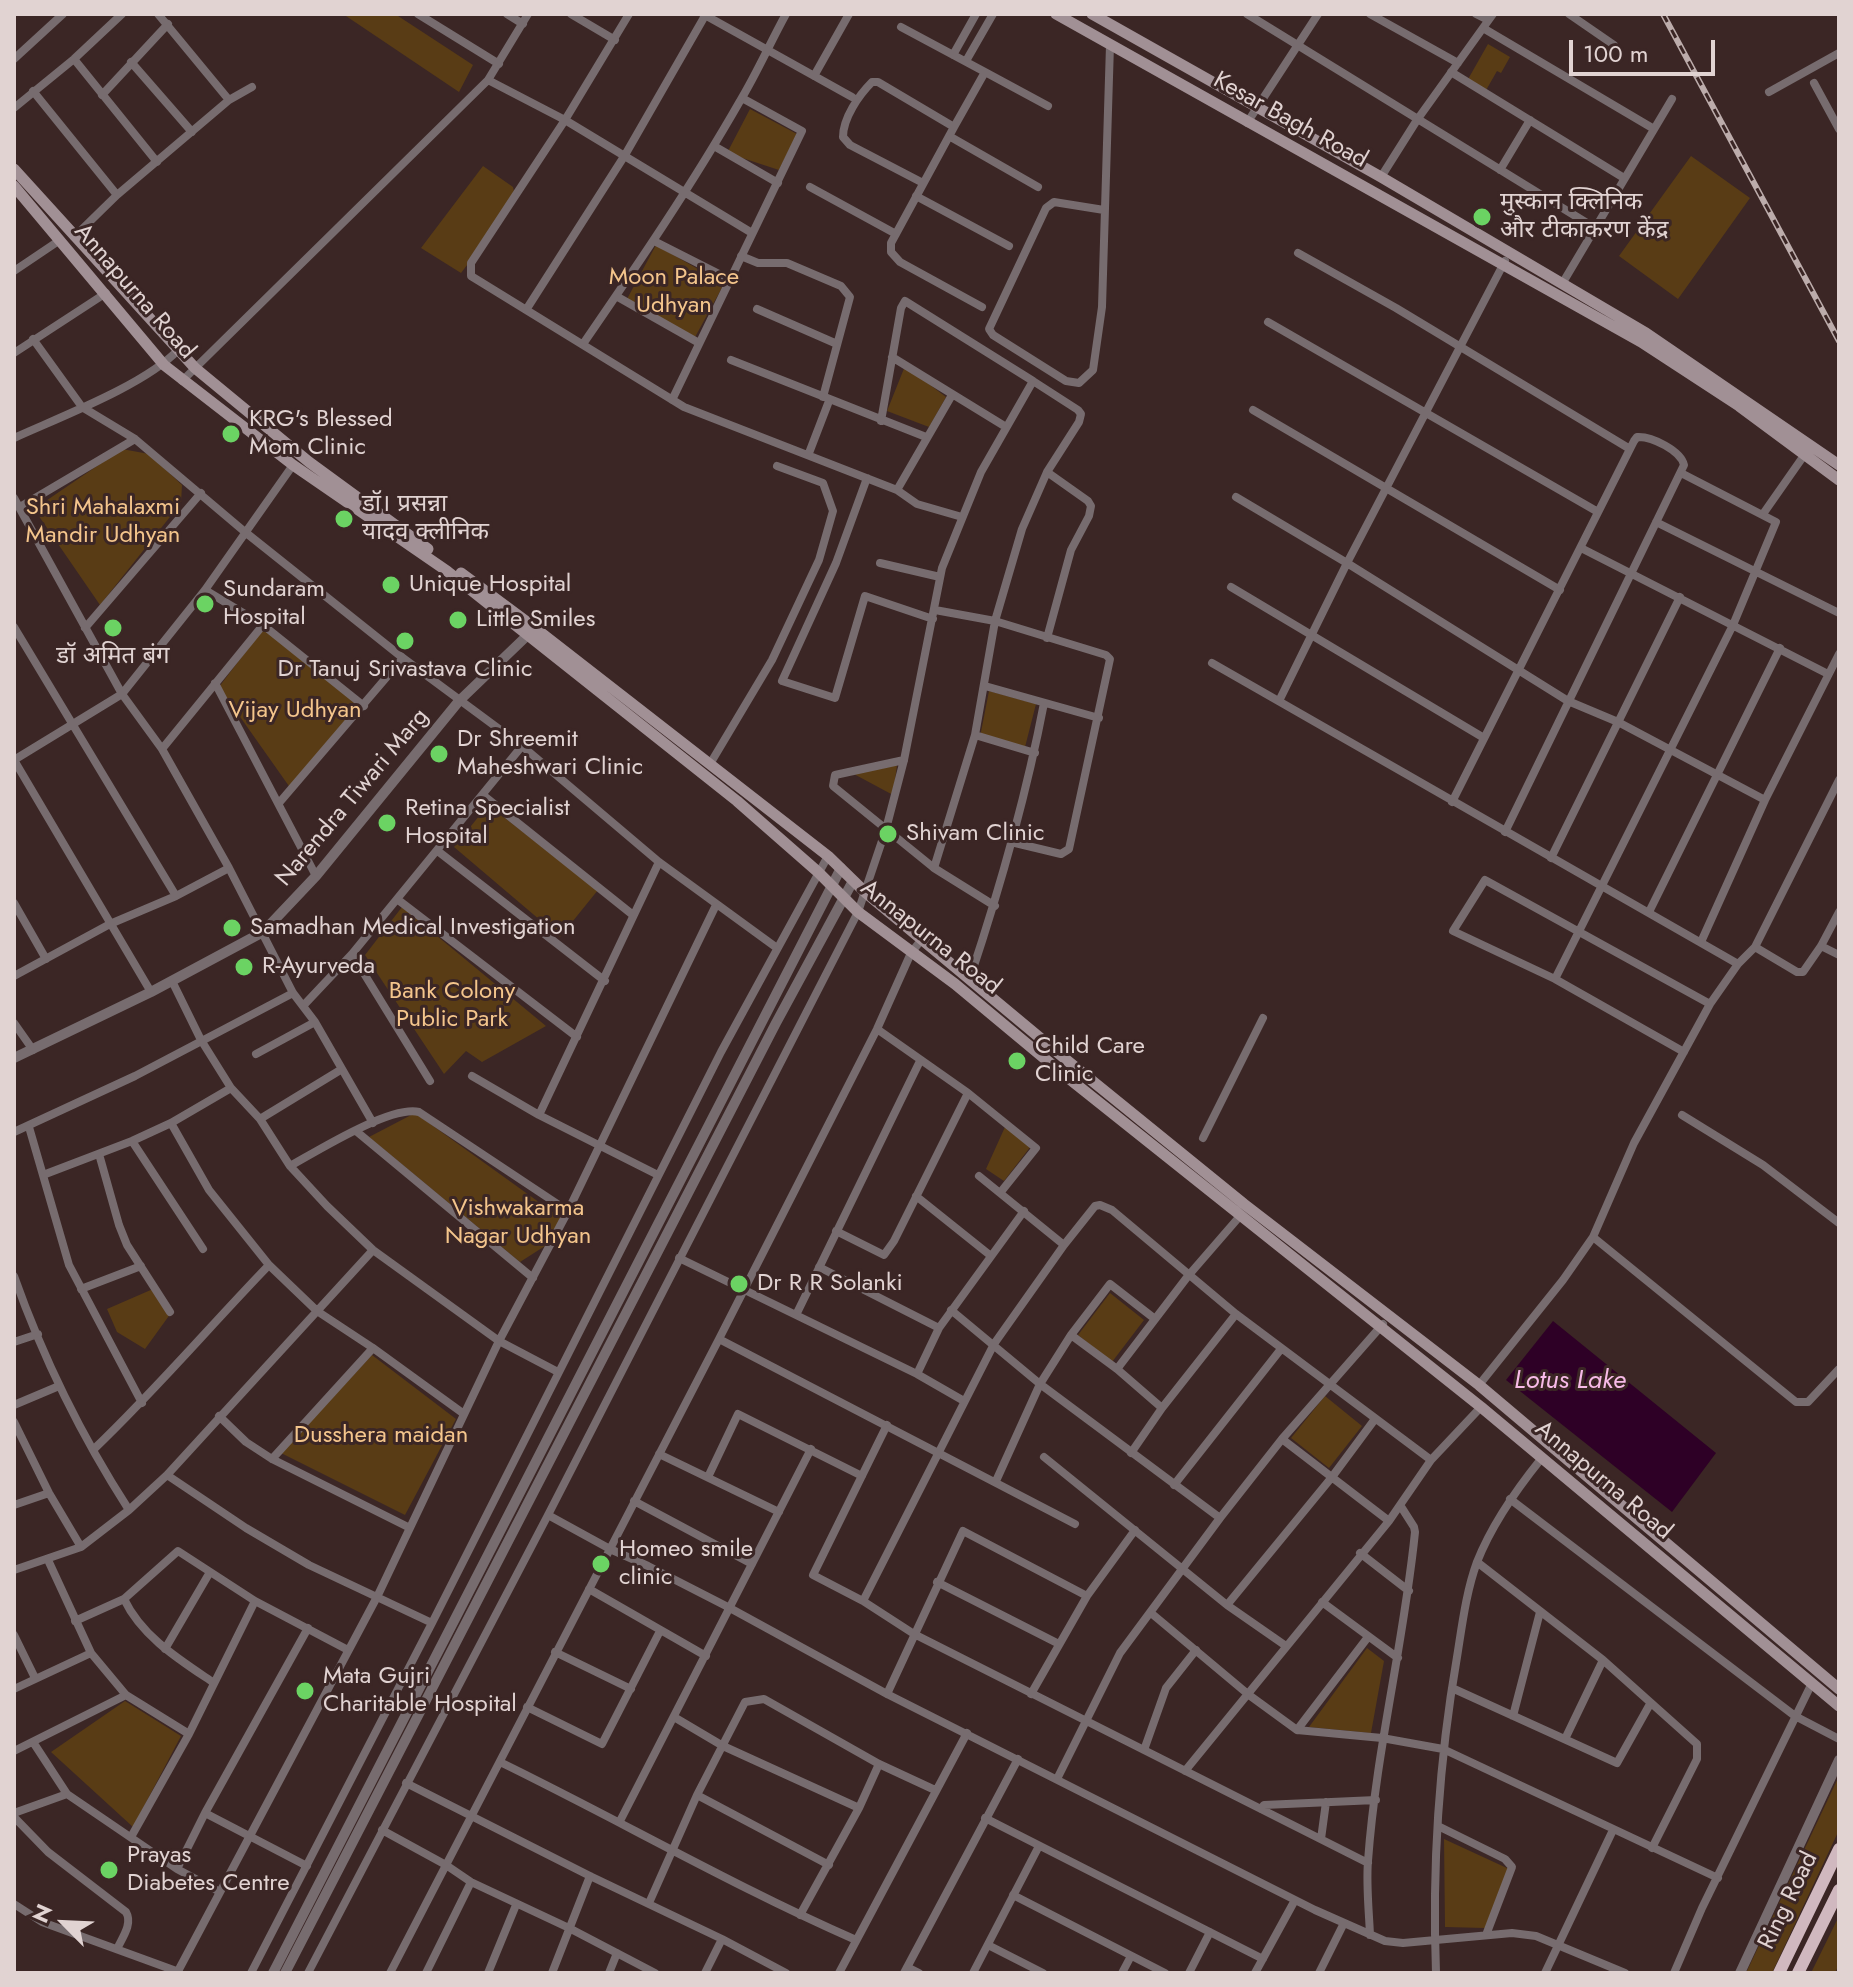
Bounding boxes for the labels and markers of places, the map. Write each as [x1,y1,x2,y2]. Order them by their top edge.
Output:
place label: मुस्कान क्लिनिक और टीकाकरण केंद्र [1500,189,1669,245]
marker: मुस्कान क्लिनिक और टीकाकरण केंद्र [1471,206,1493,228]
place label: KRG's Blessed Mom Clinic [249,406,393,462]
marker: KRG's Blessed Mom Clinic [220,423,242,445]
place label: डॉ। प्रसन्ना यादव क्लीनिक [362,491,489,547]
marker: डॉ। प्रसन्ना यादव क्लीनिक [333,508,355,530]
place label: Unique Hospital [409,571,571,599]
marker: Unique Hospital [380,574,402,596]
place label: Sundaram Hospital [223,576,325,632]
marker: Sundaram Hospital [194,593,216,615]
place label: Little Smiles [476,606,595,634]
marker: Little Smiles [447,609,469,631]
marker: डॉ अमित बंग [102,617,124,639]
marker: Dr Tanuj Srivastava Clinic [394,630,416,652]
place label: डॉ अमित बंग [56,643,170,671]
place label: Dr Tanuj Srivastava Clinic [278,656,532,684]
place label: Dr Shreemit Maheshwari Clinic [457,726,643,782]
marker: Dr Shreemit Maheshwari Clinic [428,743,450,765]
place label: Retina Specialist Hospital [405,795,570,851]
marker: Retina Specialist Hospital [376,812,398,834]
place label: Shivam Clinic [906,820,1045,848]
marker: Shivam Clinic [877,823,899,845]
place label: Samadhan Medical Investigation [250,914,576,942]
marker: Samadhan Medical Investigation [221,917,243,939]
place label: R-Ayurveda [262,953,375,981]
marker: R-Ayurveda [233,956,255,978]
place label: Child Care Clinic [1035,1033,1145,1089]
marker: Child Care Clinic [1006,1050,1028,1072]
place label: Dr R R Solanki [757,1270,903,1298]
marker: Dr R R Solanki [728,1273,750,1295]
place label: Homeo smile clinic [619,1536,753,1592]
marker: Homeo smile clinic [590,1553,612,1575]
place label: Mata Gujri Charitable Hospital [323,1663,517,1719]
marker: Mata Gujri Charitable Hospital [294,1680,316,1702]
place label: Prayas Diabetes Centre [127,1842,290,1898]
marker: Prayas Diabetes Centre [98,1859,120,1881]

